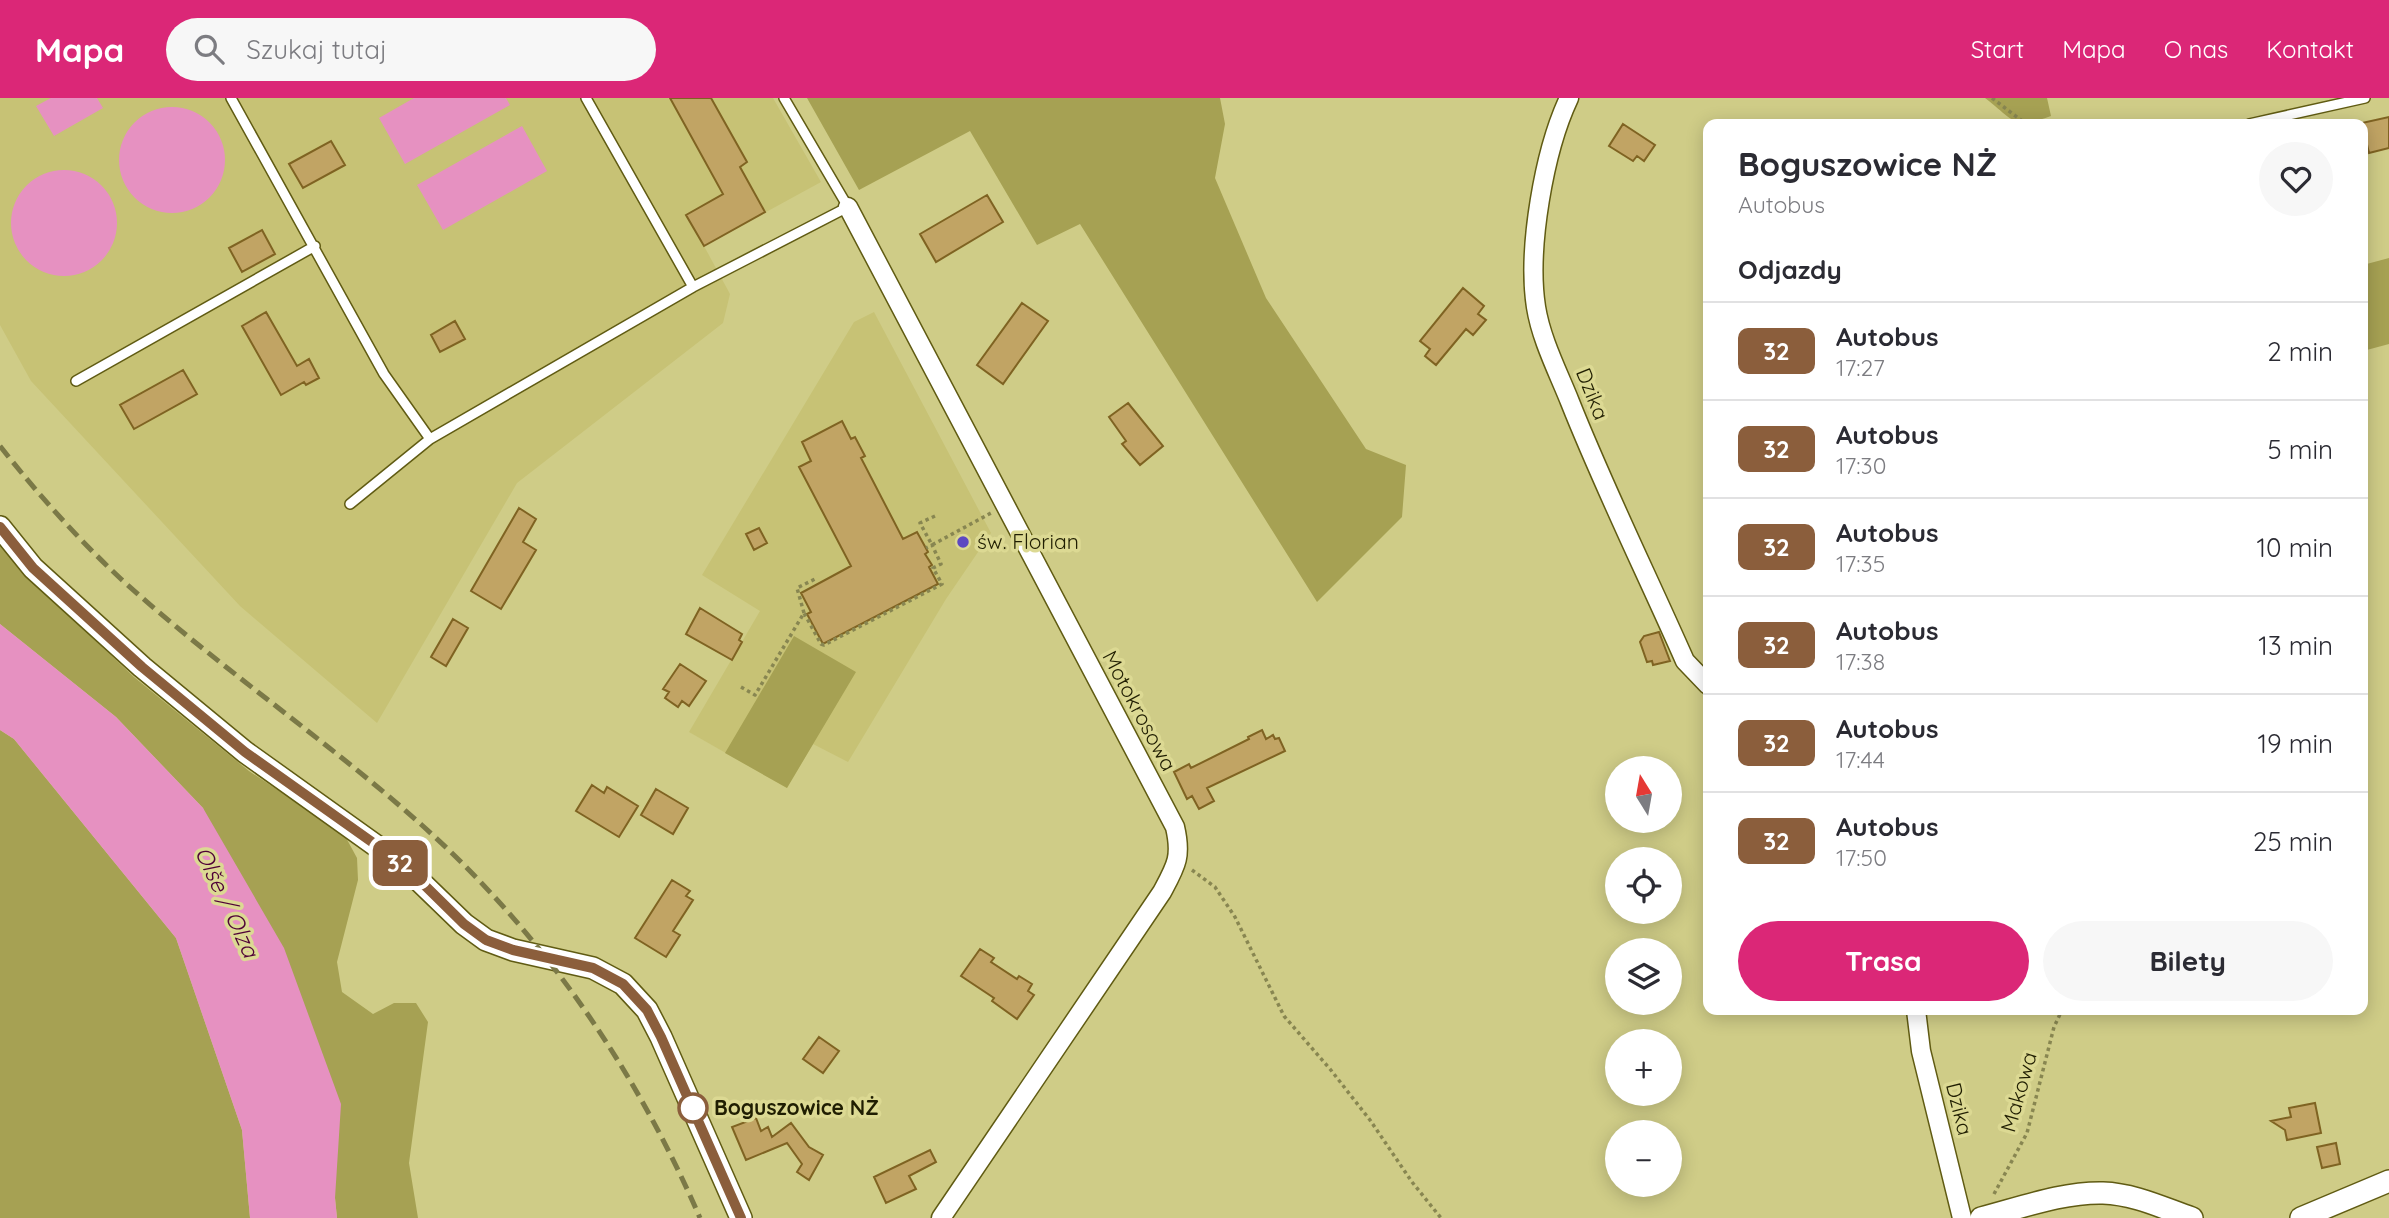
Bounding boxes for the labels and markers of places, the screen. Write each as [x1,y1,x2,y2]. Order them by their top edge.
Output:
place label: św. Florian [977,528,1079,554]
marker: św. Florian [955,534,971,550]
marker: Boguszowice NŻ [678,1093,708,1123]
place label: Boguszowice NŻ [714,1094,879,1120]

